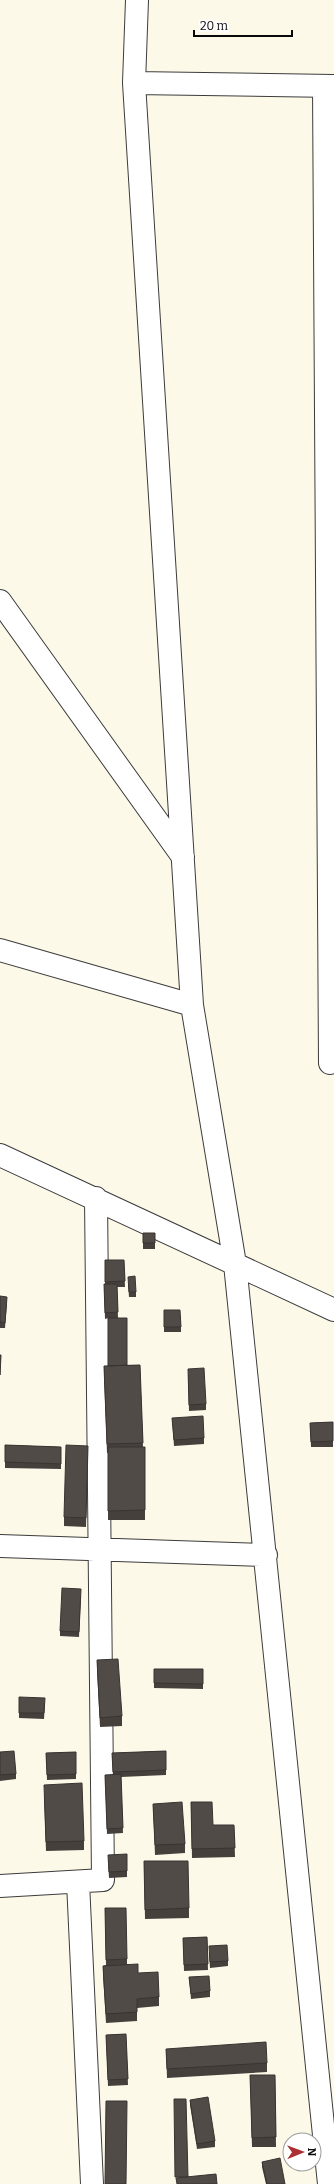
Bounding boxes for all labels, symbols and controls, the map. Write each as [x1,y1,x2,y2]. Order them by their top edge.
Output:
scale bar [194,12,292,38]
text: 20 m [200,19,229,33]
north arrow [282,2132,322,2172]
text: N [305,2147,318,2157]

